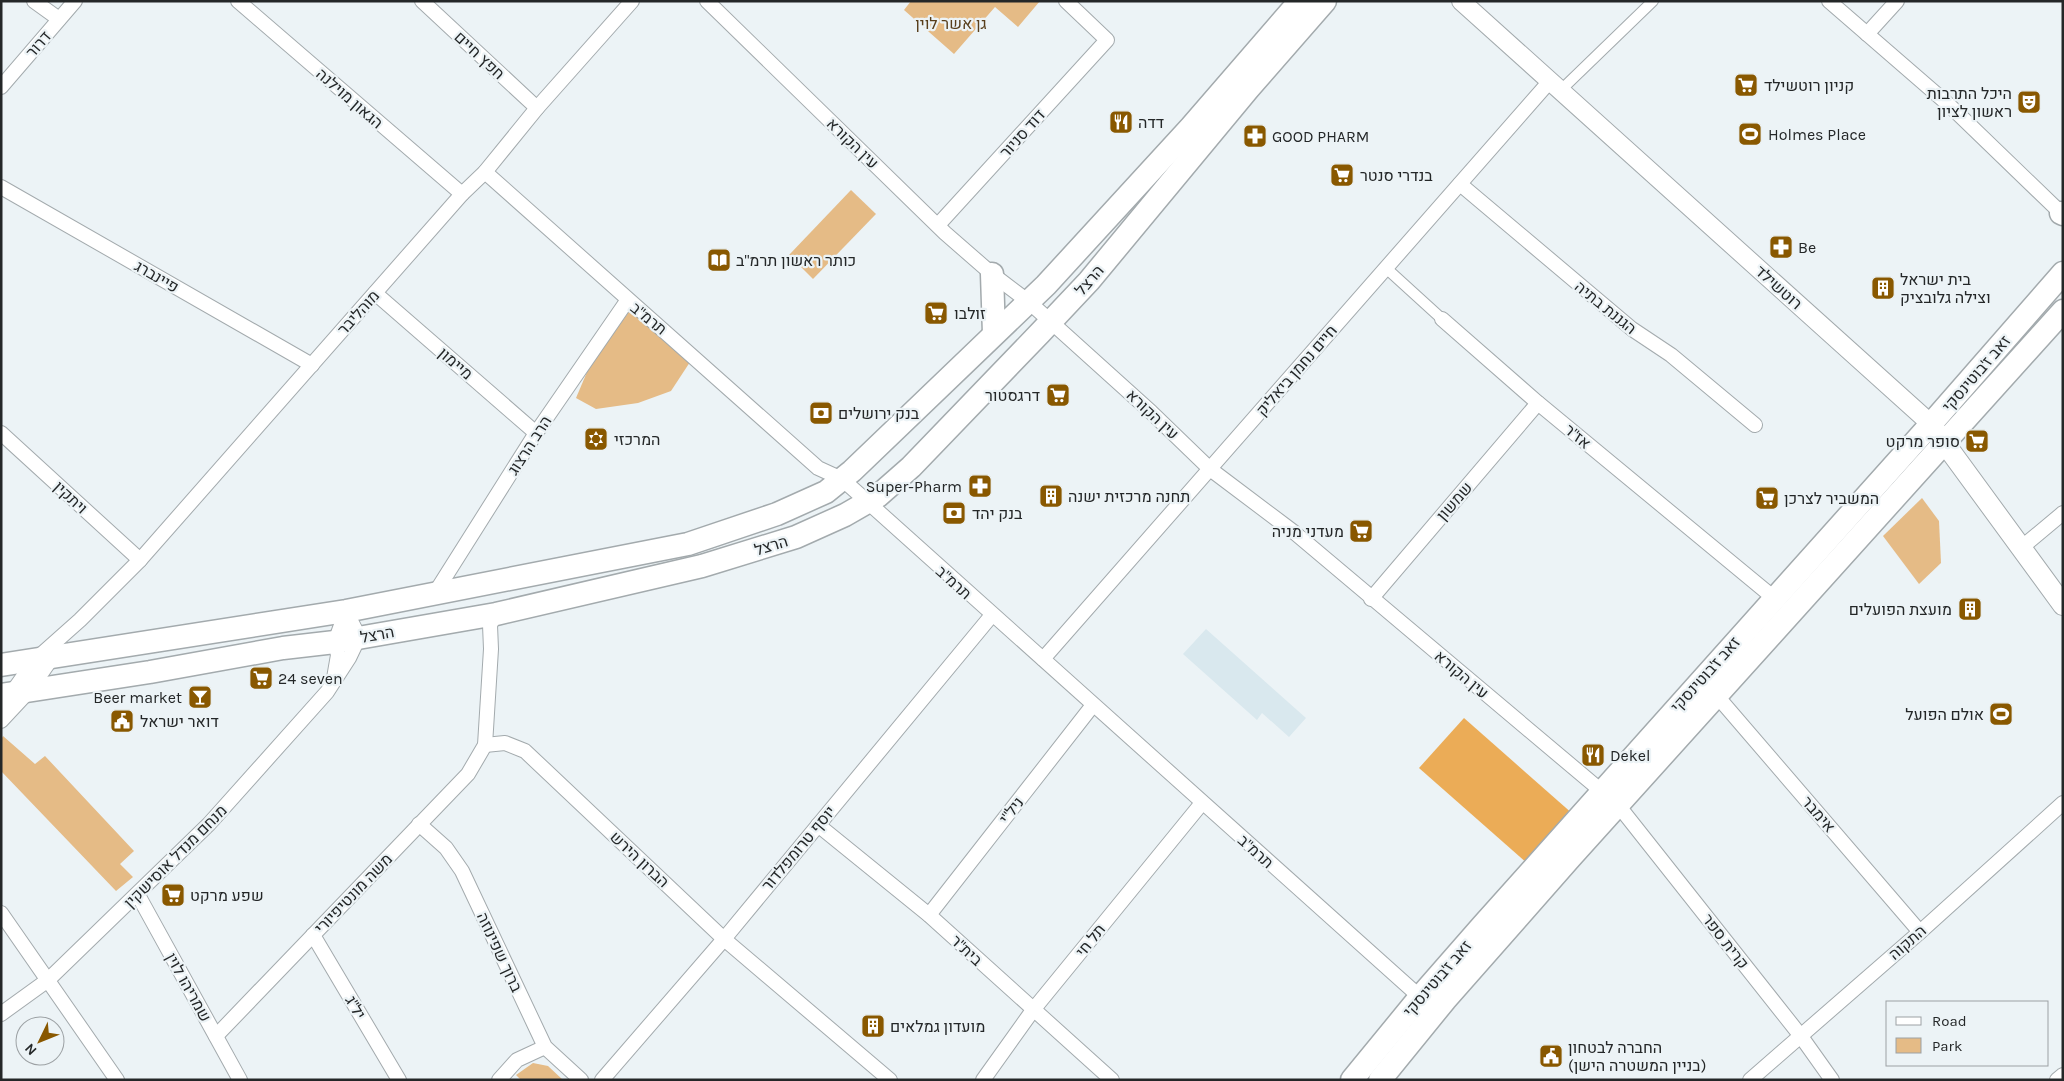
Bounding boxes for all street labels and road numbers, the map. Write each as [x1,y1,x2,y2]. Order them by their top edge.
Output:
street label: דרור [22,27,55,61]
street label: חפץ חיים [451,27,509,83]
street label: הגאון מוילנה [312,64,387,132]
street label: דוד סניור [996,105,1049,161]
street label: עין הקורא [823,114,883,173]
street label: פיינברג [131,256,182,297]
street label: הרצל [1071,261,1108,299]
street label: רוטשילד [1751,261,1806,313]
street label: הגננת בתיה [1571,277,1640,338]
street label: מוהליבר [333,286,383,339]
street label: תרמ"ב [627,298,671,339]
street label: חיים נחמן ביאליק [1252,321,1341,420]
street label: זאב ז'בוטינסקי [1938,331,2015,415]
street label: מיימון [435,343,477,383]
street label: עין הקורא [1123,385,1183,443]
street label: הרב הרצוג [503,412,555,478]
street label: אז"ר [1561,420,1595,453]
street label: ויתקין [50,477,91,518]
street label: שמשון [1432,478,1476,524]
street label: הרצל [752,531,790,560]
street label: תרמ"ב [932,561,975,603]
street label: הרצל [359,622,396,647]
street label: זאב ז'בוטינסקי [1667,633,1744,716]
street label: עין הקורא [1431,646,1493,702]
street label: אימבר [1798,792,1839,836]
street label: ניל"י [995,793,1028,827]
street label: מנחם מנדל אוסישקין [120,801,231,912]
street label: יוסף טרומפלדור [757,802,839,895]
street label: הברון הירש [606,827,673,891]
street label: תרמ"ב [1234,830,1277,872]
street label: משה מונטיפיורי [311,849,396,937]
street label: ברוך שפינוזה [473,909,527,996]
street label: קרית ספר [1698,910,1753,973]
street label: תל חי [1072,920,1109,961]
street label: התקוה [1885,921,1930,964]
street label: בית"ר [947,931,987,970]
street label: זאב ז'בוטינסקי [1399,936,1476,1020]
street label: שמריהו לוין [162,949,215,1025]
street label: יל"ג [341,992,370,1022]

